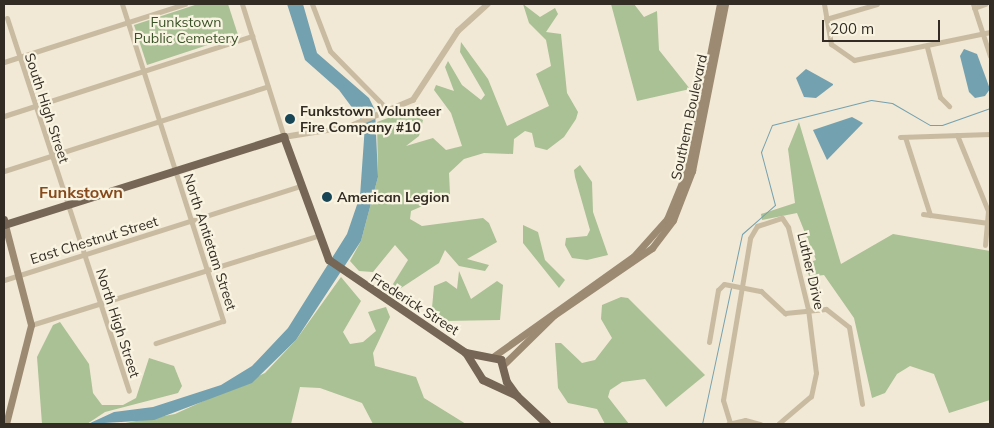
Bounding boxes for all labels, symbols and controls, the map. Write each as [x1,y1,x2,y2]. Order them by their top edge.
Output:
scale bar [824,10,942,42]
park label: Funkstown Public Cemetery [134,14,238,46]
text: 200 m [830,19,874,38]
street label: South High Street [21,51,73,165]
street label: Southern Boulevard [667,53,711,181]
place label: Funkstown Volunteer Fire Company #10 [300,103,441,136]
marker: Funkstown Volunteer Fire Company #10 [284,113,296,125]
street label: North Antietam Street [180,171,240,313]
district label: Funkstown [39,182,123,202]
place label: American Legion [337,189,449,205]
marker: American Legion [321,191,333,203]
street label: East Chestnut Street [28,213,160,267]
street label: Luther Drive [794,231,828,311]
street label: North High Street [92,266,144,380]
street label: Frederick Street [368,269,462,339]

